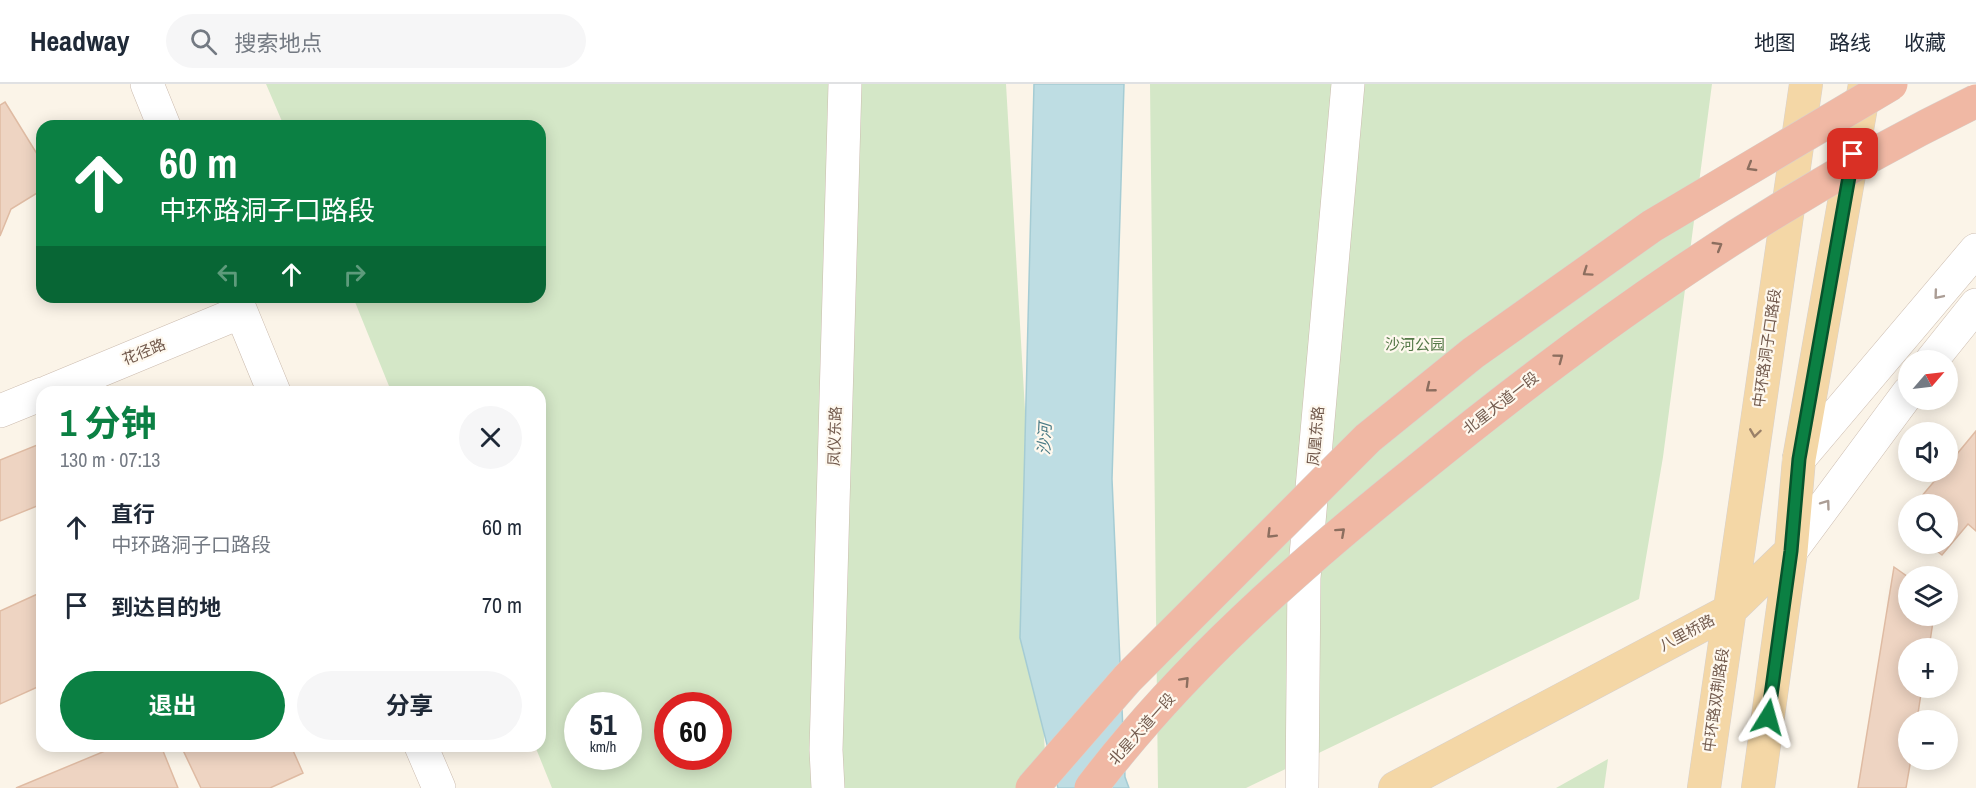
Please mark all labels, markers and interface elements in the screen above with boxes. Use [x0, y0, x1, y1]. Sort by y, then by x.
search box [166, 14, 586, 68]
text: Headway [30, 22, 130, 60]
icon: search [187, 25, 220, 58]
text: 搜索地点 [235, 28, 323, 58]
text: 地图 [1754, 28, 1796, 57]
text: 路线 [1829, 28, 1871, 57]
text: 收藏 [1904, 28, 1946, 57]
pin [1827, 128, 1878, 179]
text: 60 m [159, 135, 238, 191]
icon: arrive [1836, 137, 1869, 170]
icon: ahead [60, 144, 138, 222]
one-way arrow [1747, 160, 1757, 172]
text: 中环路洞子口路段 [159, 192, 375, 228]
one-way arrow [1712, 241, 1722, 253]
icon: left [212, 258, 245, 291]
icon: ahead [275, 258, 308, 291]
icon: right [338, 258, 371, 291]
one-way arrow [1582, 265, 1593, 276]
street label: 中环路洞子口路段 [1748, 287, 1785, 409]
one-way arrow [1934, 288, 1945, 299]
street label: 花径路 [119, 333, 169, 370]
park label: 沙河公园 [1385, 334, 1445, 355]
north arrow [1898, 350, 1958, 410]
map controls [1898, 350, 1958, 770]
one-way arrow [1552, 354, 1563, 365]
street label: 北星大道一段 [1459, 367, 1543, 439]
one-way arrow [1425, 380, 1436, 391]
text: 1 分钟 [60, 399, 157, 447]
street label: 凤凰东路 [1302, 405, 1329, 467]
button: close [459, 406, 522, 469]
street label: 凤仪东路 [823, 406, 846, 466]
water label: 沙河 [1032, 419, 1056, 456]
button: sound [1898, 422, 1958, 482]
one-way arrow [1749, 428, 1761, 437]
text: 130 m · 07:13 [60, 446, 160, 473]
button: search [1898, 494, 1958, 554]
text: 直行 [111, 499, 155, 529]
one-way arrow [1819, 500, 1830, 511]
icon: ahead [60, 511, 93, 544]
text: 60 m [482, 512, 522, 542]
one-way arrow [1268, 527, 1279, 538]
one-way arrow [1334, 528, 1345, 539]
text: 中环路洞子口路段 [111, 531, 271, 558]
button: layers [1898, 566, 1958, 626]
icon: arrive [60, 589, 93, 622]
text: 70 m [482, 590, 522, 620]
text: 到达目的地 [111, 592, 221, 622]
street label: 八里桥路 [1655, 609, 1718, 656]
button: + [1898, 638, 1958, 698]
street label: 中环路双荆路段 [1698, 646, 1733, 753]
button: 退出 [60, 671, 285, 740]
button: 分享 [297, 671, 522, 740]
one-way arrow [1178, 678, 1189, 688]
position arrow [1736, 685, 1800, 749]
street label: 北星大道一段 [1104, 688, 1180, 769]
speed limit sign: 60 [654, 692, 732, 770]
text: 51 [589, 704, 617, 744]
button: − [1898, 710, 1958, 770]
text: km/h [590, 736, 616, 757]

